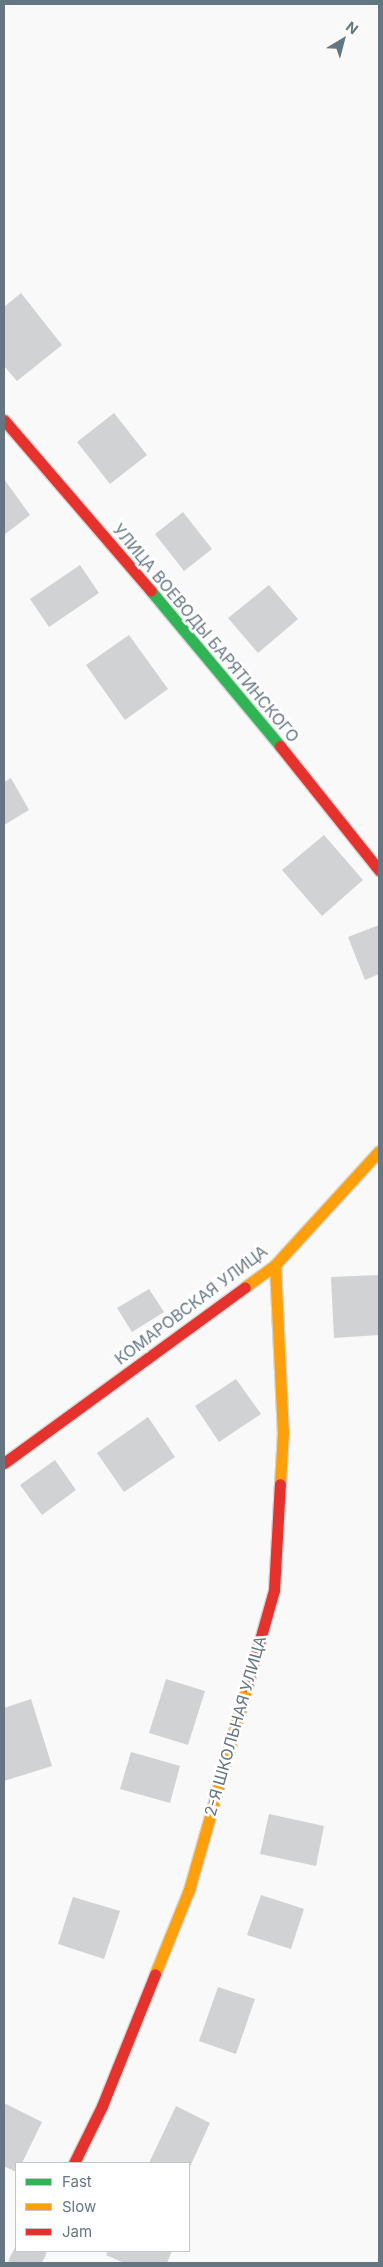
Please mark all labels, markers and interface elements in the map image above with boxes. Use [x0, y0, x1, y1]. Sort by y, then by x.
north arrow [318, 15, 368, 65]
text: N [343, 18, 362, 38]
street label: УЛИЦА ВОЕВОДЫ БАРЯТИНСКОГО [109, 520, 303, 746]
street label: КОМАРОВСКАЯ УЛИЦА [111, 1241, 271, 1369]
street label: 2-Я ШКОЛЬНАЯ УЛИЦА [200, 1634, 270, 1818]
legend [15, 2162, 190, 2252]
text: Fast [62, 2172, 92, 2191]
text: Slow [62, 2197, 96, 2216]
text: Jam [62, 2222, 92, 2241]

